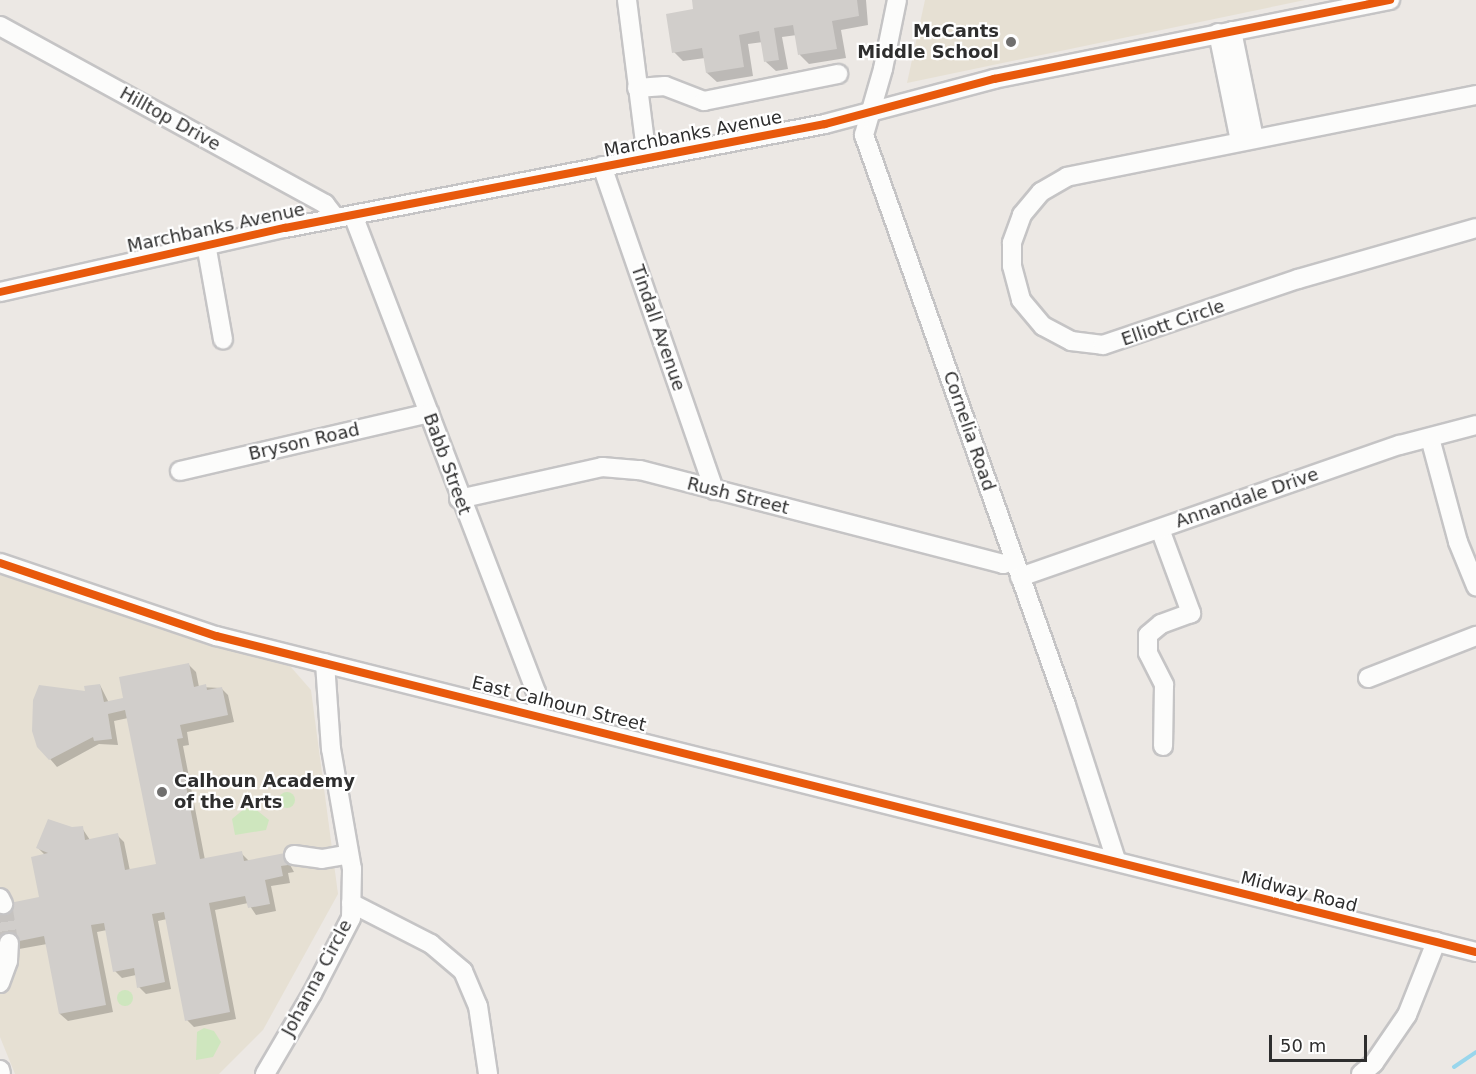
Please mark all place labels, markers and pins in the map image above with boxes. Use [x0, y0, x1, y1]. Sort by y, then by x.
place label: McCants Middle School [857, 21, 999, 63]
marker: McCants Middle School [1004, 35, 1018, 49]
place label: Calhoun Academy of the Arts [174, 771, 355, 814]
marker: Calhoun Academy of the Arts [155, 785, 169, 799]

